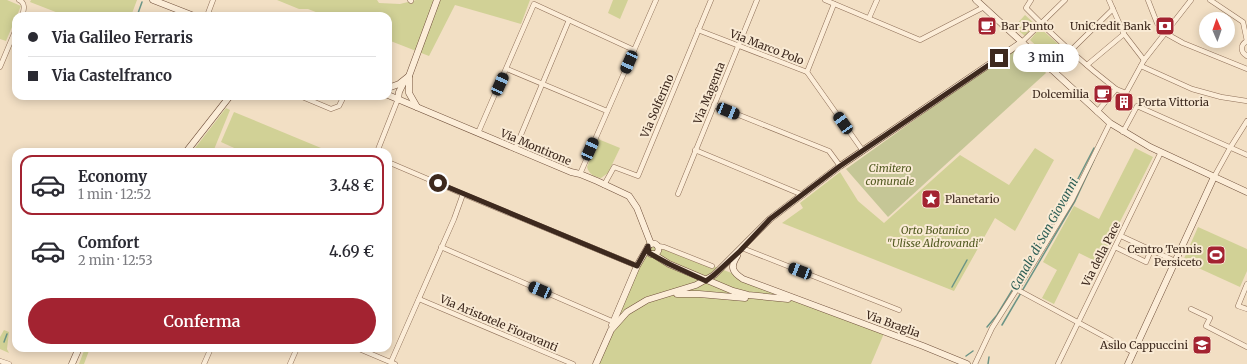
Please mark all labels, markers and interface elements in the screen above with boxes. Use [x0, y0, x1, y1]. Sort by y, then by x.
north arrow [1199, 12, 1235, 48]
map controls [1199, 12, 1235, 48]
cafe icon: Bar Punto [976, 15, 998, 37]
bank icon: UniCredit Bank [1154, 15, 1176, 37]
place label: Bar Punto [1001, 19, 1054, 33]
place label: UniCredit Bank [1070, 19, 1151, 33]
street label: Via Marco Polo [727, 26, 807, 68]
text: Via Galileo Ferraris [52, 28, 193, 47]
callout: 3 min [1013, 44, 1079, 72]
car [619, 49, 639, 75]
route end [990, 49, 1008, 67]
text: 3 min [1028, 49, 1064, 66]
street label: Via Magenta [690, 60, 728, 127]
text: Via Castelfranco [52, 66, 172, 85]
car [490, 71, 510, 97]
street label: Via Solferino [637, 72, 677, 141]
cafe icon: Dolcemilia [1092, 83, 1114, 105]
place label: Dolcemilia [1032, 87, 1089, 101]
building icon: Porta Vittoria [1113, 91, 1135, 113]
place label: Porta Vittoria [1138, 95, 1209, 109]
car [715, 101, 741, 121]
car [831, 110, 855, 136]
street label: Via Montirone [498, 125, 574, 168]
car [580, 136, 600, 162]
park label: Cimitero comunale [866, 161, 915, 188]
icon: car [30, 167, 66, 203]
text: Economy [78, 167, 147, 186]
route start [429, 174, 447, 192]
water label: Canale di San Giovanni [1007, 175, 1081, 293]
text: 3.48 € [329, 176, 374, 195]
text: 1 min · 12:52 [78, 186, 151, 203]
place icon: Planetario [920, 188, 942, 210]
place label: Planetario [945, 192, 1000, 206]
street label: Via della Pace [1078, 219, 1123, 290]
park label: Orto Botanico "Ulisse Aldrovandi" [887, 223, 984, 250]
icon: car [30, 233, 66, 269]
text: Comfort [78, 233, 139, 252]
text: 4.69 € [329, 242, 374, 261]
place label: Centro Tennis Persiceto [1128, 242, 1203, 269]
sports icon: Centro Tennis Persiceto [1205, 244, 1227, 266]
text: 2 min · 12:53 [78, 252, 153, 269]
car [787, 261, 813, 281]
car [527, 280, 553, 300]
street label: Via Aristotele Fioravanti [437, 291, 561, 354]
button: Conferma [28, 298, 376, 344]
street label: Via Braglia [863, 307, 922, 340]
school or university icon: Asilo Cappuccini [1191, 334, 1213, 356]
place label: Asilo Cappuccini [1099, 338, 1188, 352]

